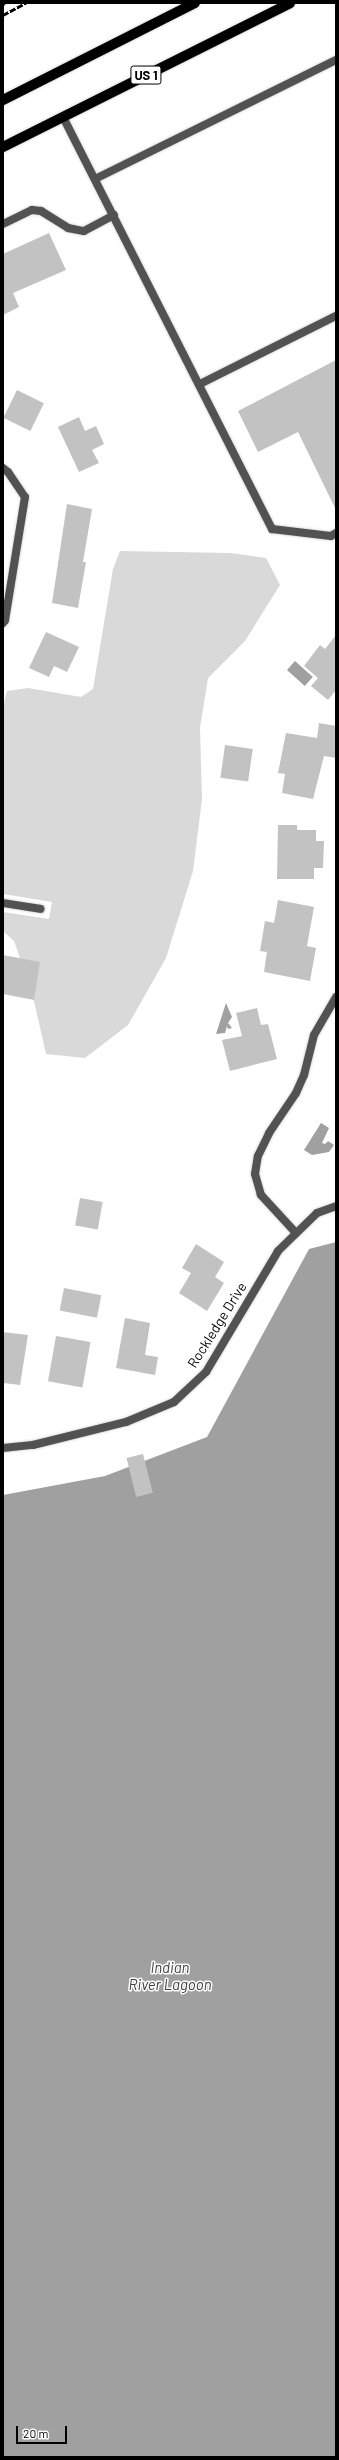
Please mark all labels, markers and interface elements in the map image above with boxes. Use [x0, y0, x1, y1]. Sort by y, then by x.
road number: US 1 [130, 64, 162, 86]
street label: Rockledge Drive [184, 1279, 250, 1371]
water label: Indian River Lagoon [129, 1958, 211, 1993]
scale bar [18, 2418, 69, 2444]
text: 20 m [23, 2426, 49, 2440]

